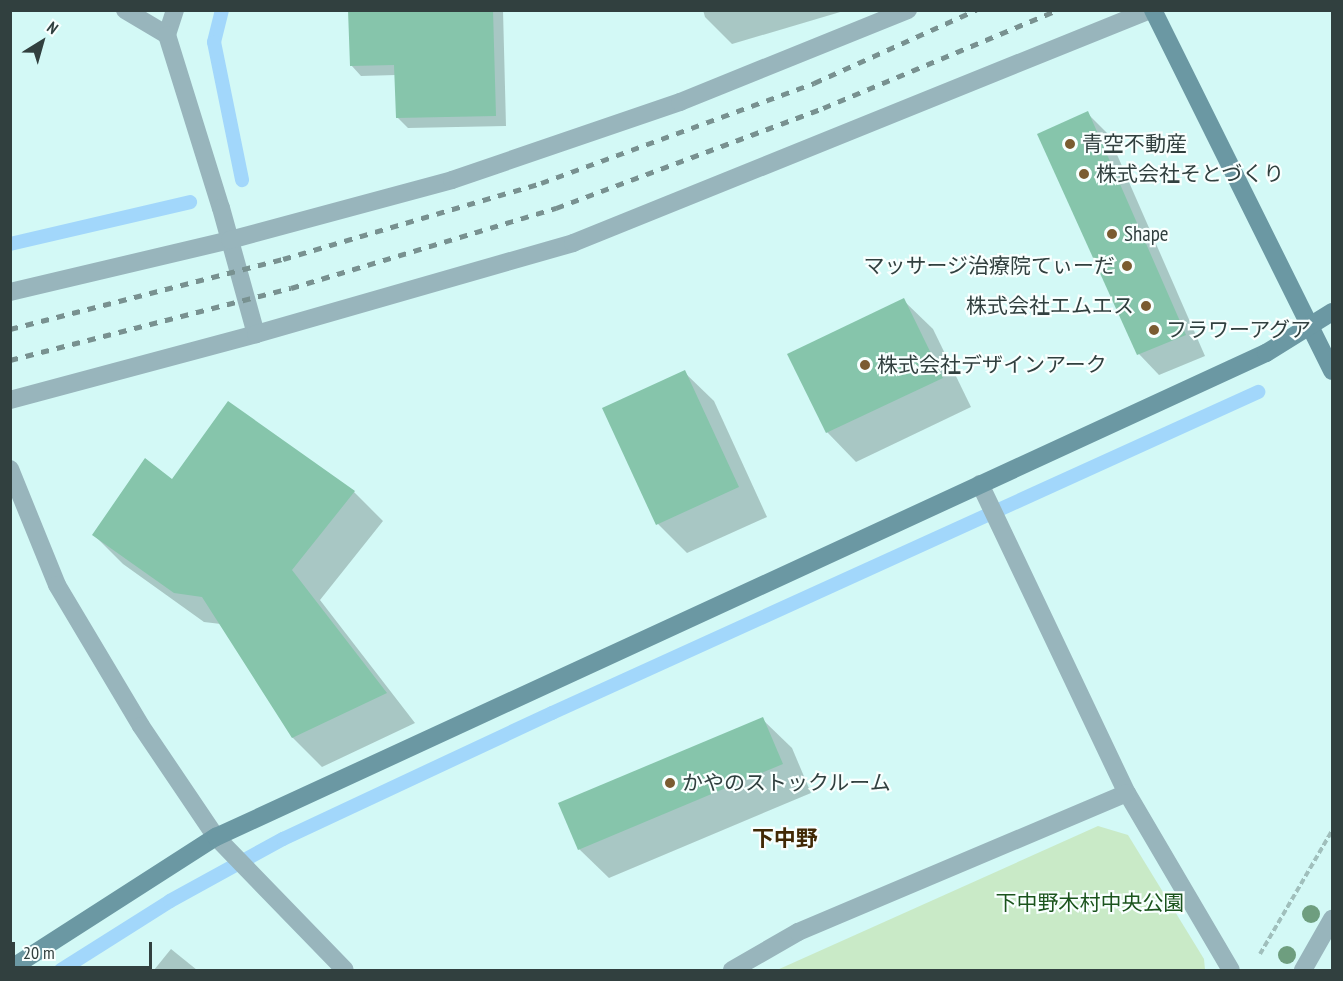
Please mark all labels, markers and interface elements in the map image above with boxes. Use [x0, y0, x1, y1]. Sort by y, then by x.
north arrow [12, 12, 72, 72]
text: N [43, 17, 62, 38]
place label: 青空不動産 [1082, 131, 1187, 157]
marker: 青空不動産 [1063, 137, 1077, 151]
place label: 株式会社そとづくり [1096, 161, 1285, 187]
marker: 株式会社そとづくり [1077, 167, 1091, 181]
place label: Shape [1124, 221, 1168, 247]
marker: Shape [1105, 227, 1119, 241]
place label: マッサージ治療院てぃーだ [863, 253, 1115, 279]
marker: マッサージ治療院てぃーだ [1120, 259, 1134, 273]
place label: 株式会社エムエス [966, 293, 1134, 319]
marker: 株式会社エムエス [1139, 299, 1153, 313]
place label: フラワーアグア [1166, 317, 1313, 343]
marker: フラワーアグア [1147, 323, 1161, 337]
place label: 株式会社デザインアーク [877, 352, 1107, 378]
marker: 株式会社デザインアーク [858, 358, 872, 372]
place label: かやのストックルーム [682, 770, 892, 796]
marker: かやのストックルーム [663, 776, 677, 790]
district label: 下中野 [752, 826, 818, 852]
park label: 下中野木村中央公園 [996, 890, 1184, 916]
scale bar [15, 930, 154, 968]
text: 20 m [23, 941, 55, 964]

